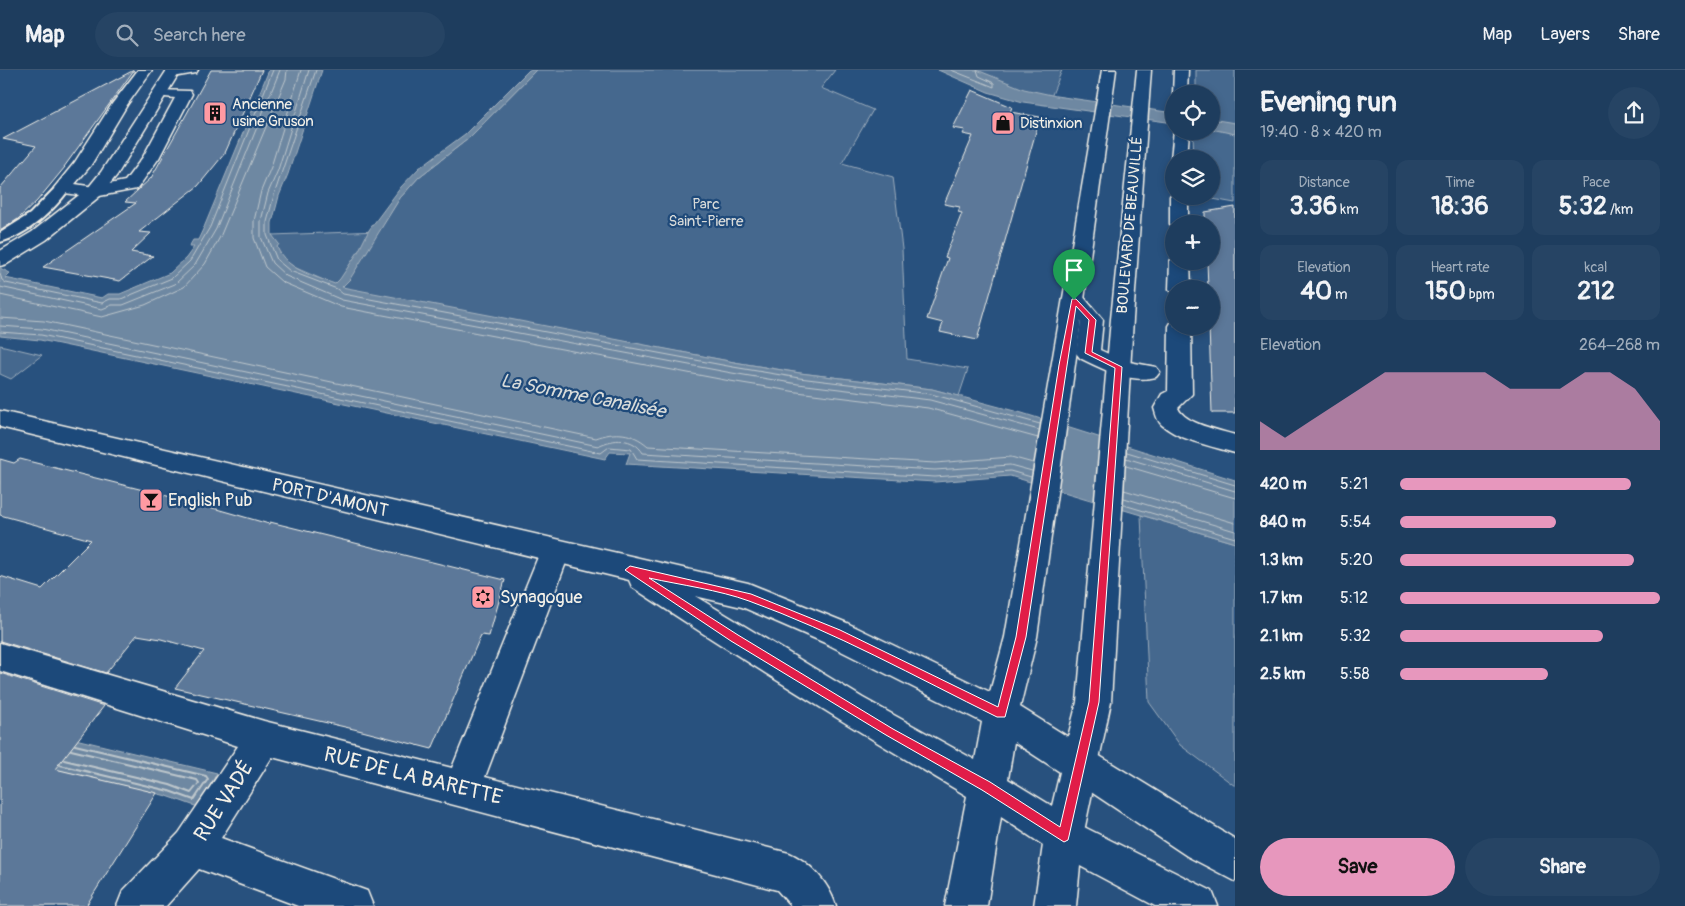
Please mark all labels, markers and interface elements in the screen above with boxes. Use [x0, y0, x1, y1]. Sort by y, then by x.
search box [95, 12, 445, 57]
text: Map [25, 20, 65, 49]
icon: search [113, 21, 141, 49]
text: Search here [153, 23, 246, 47]
text: Map [1483, 23, 1512, 46]
text: Layers [1540, 23, 1590, 46]
text: Share [1618, 23, 1660, 46]
map controls [1165, 85, 1220, 335]
button: locate [1165, 85, 1220, 140]
text: Evening run [1260, 85, 1397, 120]
button: share [1608, 87, 1660, 139]
place label: Ancienne usine Gruson [232, 95, 314, 131]
building icon: Ancienne usine Gruson [202, 100, 228, 126]
shop icon: Distinxion [990, 110, 1016, 136]
place label: Distinxion [1020, 114, 1082, 133]
text: 19:40 · 8 × 420 m [1260, 122, 1382, 142]
street label: BOULEVARD DE BEAUVILLÉ [1113, 136, 1147, 314]
button: layers [1165, 150, 1220, 205]
text: Distance [1298, 174, 1350, 191]
text: Time [1445, 174, 1475, 191]
text: Pace [1582, 174, 1610, 191]
text: 3.36 [1289, 191, 1337, 222]
text: 18:36 [1431, 191, 1489, 222]
text: 5:32 [1559, 191, 1607, 222]
park label: Parc Saint-Pierre [669, 195, 744, 231]
text: km [1337, 201, 1359, 218]
text: /km [1607, 201, 1633, 218]
button: + [1165, 215, 1220, 270]
pin [1053, 249, 1095, 300]
icon: arrive [1060, 256, 1088, 284]
text: Elevation [1297, 259, 1351, 276]
text: Heart rate [1430, 259, 1490, 276]
text: kcal [1585, 259, 1607, 276]
text: 40 [1300, 276, 1332, 307]
text: 150 [1425, 276, 1466, 307]
text: 212 [1577, 276, 1615, 307]
button: − [1165, 280, 1220, 335]
text: m [1332, 286, 1348, 303]
text: bpm [1466, 286, 1495, 303]
text: Elevation [1260, 335, 1321, 355]
text: 264–268 m [1579, 335, 1660, 355]
water label: La Somme Canalisée [499, 368, 669, 424]
street label: PORT D'AMONT [270, 473, 390, 523]
text: 420 m [1260, 474, 1307, 494]
text: 5:21 [1340, 474, 1368, 494]
bar icon: English Pub [138, 487, 164, 513]
place label: English Pub [168, 489, 252, 512]
text: 840 m [1260, 512, 1306, 532]
text: 5:54 [1340, 512, 1371, 532]
text: 1.3 km [1260, 550, 1303, 570]
text: 5:20 [1340, 550, 1373, 570]
synagogue icon: Synagogue [470, 584, 496, 610]
place label: Synagogue [500, 586, 583, 609]
text: 1.7 km [1260, 588, 1303, 608]
text: 5:12 [1340, 588, 1368, 608]
text: 2.1 km [1260, 626, 1303, 646]
text: 5:32 [1340, 626, 1371, 646]
text: 2.5 km [1260, 664, 1305, 684]
text: 5:58 [1340, 664, 1370, 684]
street label: RUE DE LA BARETTE [321, 741, 505, 811]
street label: RUE VADÉ [188, 755, 260, 847]
button: Save [1260, 838, 1455, 896]
button: Share [1465, 838, 1660, 896]

